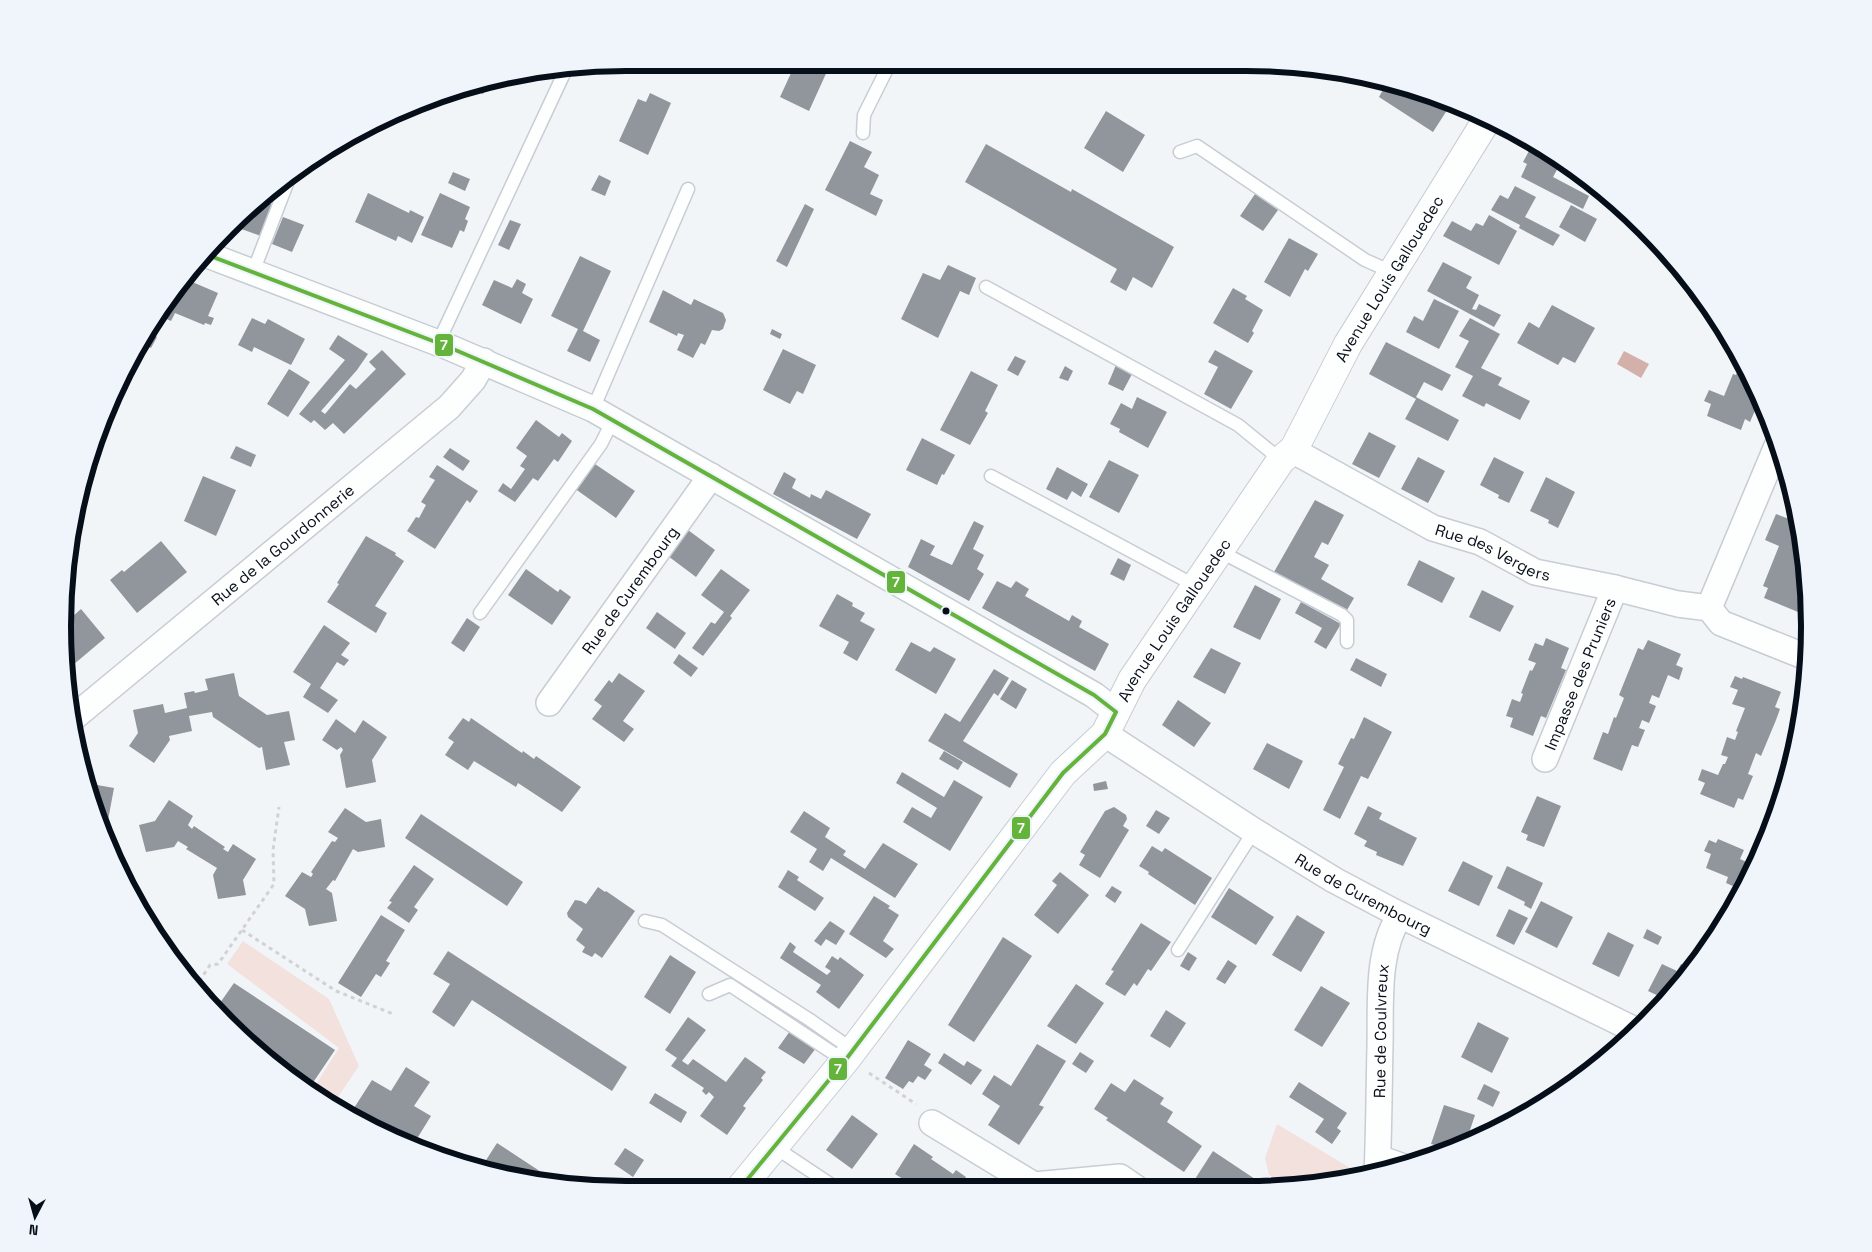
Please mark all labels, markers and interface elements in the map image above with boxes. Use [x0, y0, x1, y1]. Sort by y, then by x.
street label: Avenue Louis Gallouedec [1330, 191, 1448, 365]
line badge: 7 [434, 333, 454, 357]
text: 7 [440, 336, 448, 354]
street label: Rue de la Gourdonnerie [207, 479, 358, 610]
street label: Rue des Vergers [1433, 519, 1552, 585]
street label: Rue de Curembourg [577, 522, 683, 658]
street label: Avenue Louis Gallouedec [1112, 534, 1235, 705]
line badge: 7 [886, 570, 906, 594]
text: 7 [892, 573, 900, 591]
street label: Impasse des Pruniers [1539, 594, 1620, 753]
unlabelled marker [941, 606, 951, 616]
line badge: 7 [1011, 816, 1031, 840]
text: 7 [1017, 819, 1025, 837]
street label: Rue de Curembourg [1291, 848, 1435, 939]
street label: Rue de Coulvreux [1369, 963, 1393, 1098]
line badge: 7 [828, 1057, 848, 1081]
text: 7 [834, 1060, 842, 1078]
north arrow [10, 1192, 60, 1242]
text: N [28, 1220, 39, 1239]

